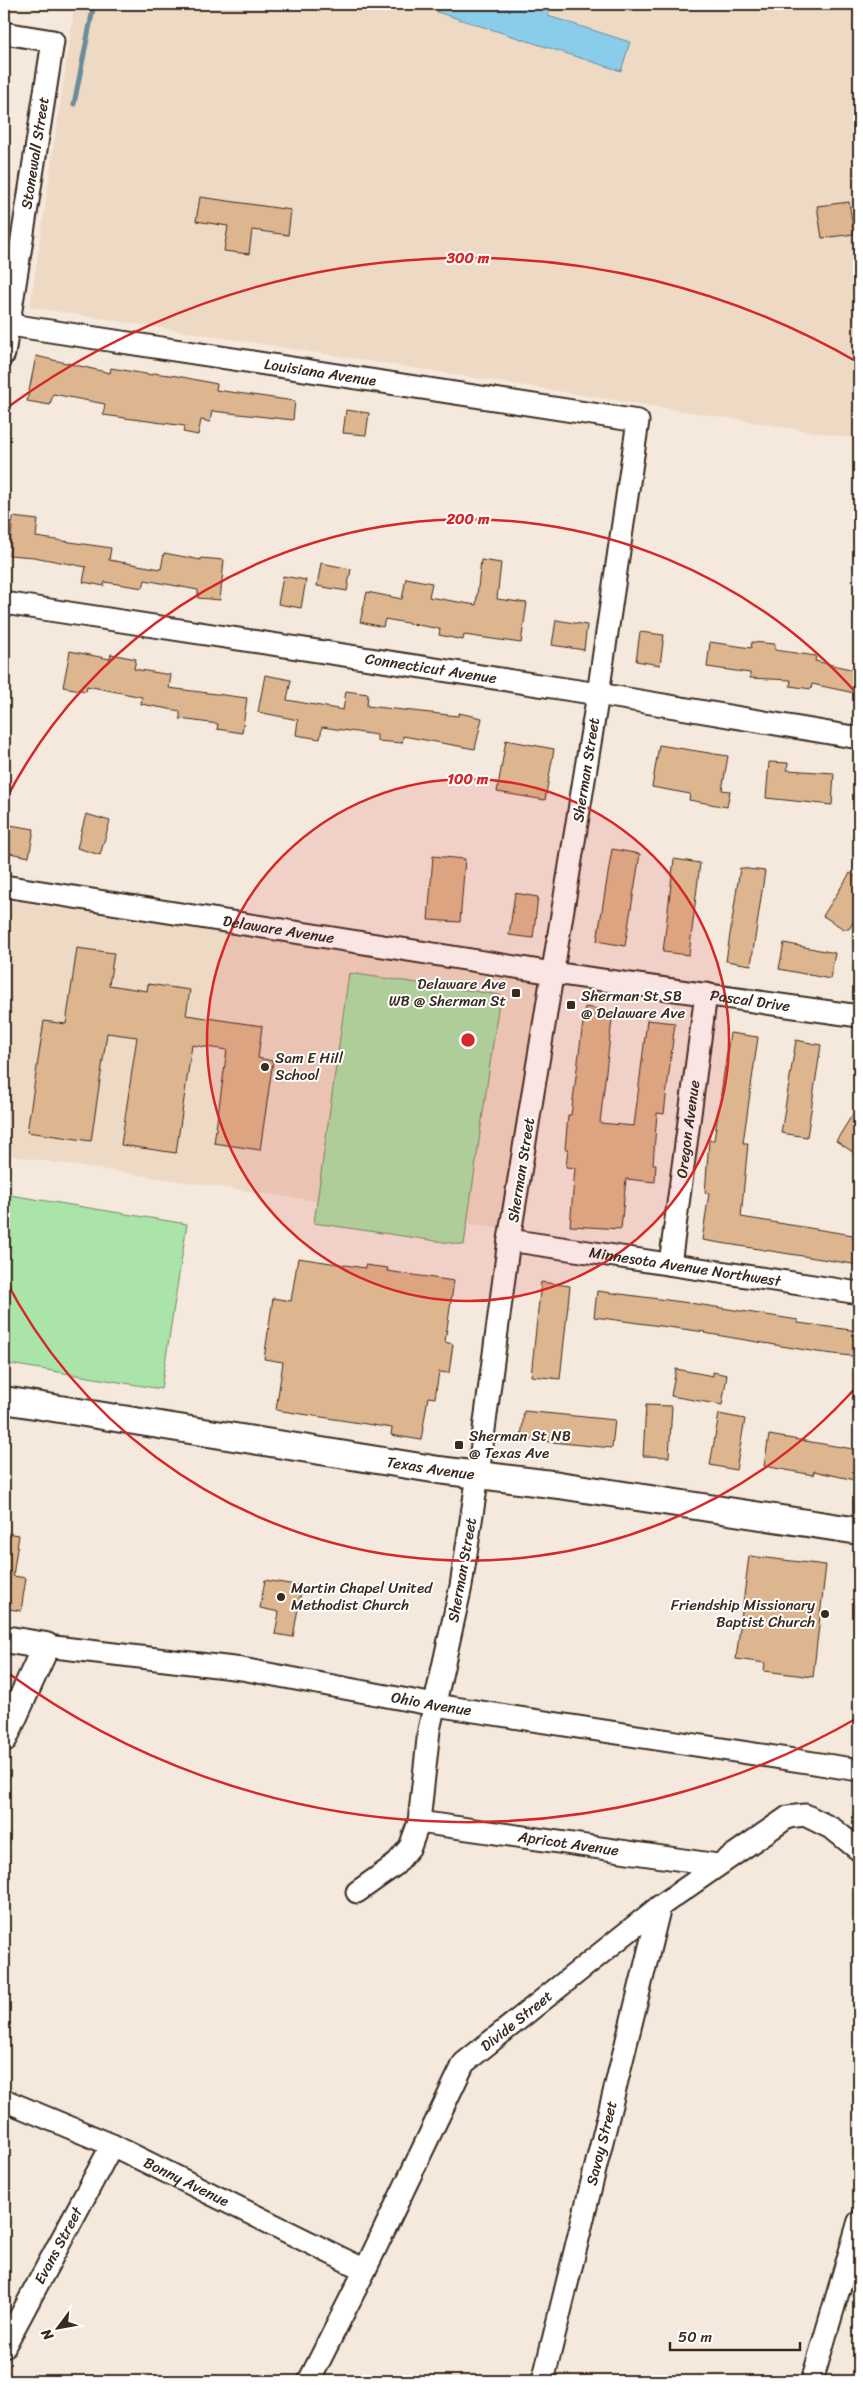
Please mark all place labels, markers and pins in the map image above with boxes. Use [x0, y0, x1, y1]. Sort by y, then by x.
place label: Delaware Ave WB @ Sherman St [389, 971, 506, 1014]
place label: Sherman St SB @ Delaware Ave [581, 983, 685, 1026]
marker: Delaware Ave WB @ Sherman St [510, 987, 522, 999]
marker: Sherman St SB @ Delaware Ave [565, 999, 577, 1011]
centre of rings [459, 1031, 477, 1049]
place label: Sam E Hill School [275, 1045, 344, 1088]
marker: Sam E Hill School [259, 1061, 271, 1073]
place label: Sherman St NB @ Texas Ave [469, 1423, 571, 1466]
marker: Sherman St NB @ Texas Ave [453, 1439, 465, 1451]
place label: Martin Chapel United Methodist Church [291, 1575, 433, 1618]
marker: Martin Chapel United Methodist Church [275, 1591, 287, 1603]
place label: Friendship Missionary Baptist Church [671, 1592, 815, 1635]
marker: Friendship Missionary Baptist Church [819, 1608, 831, 1620]

